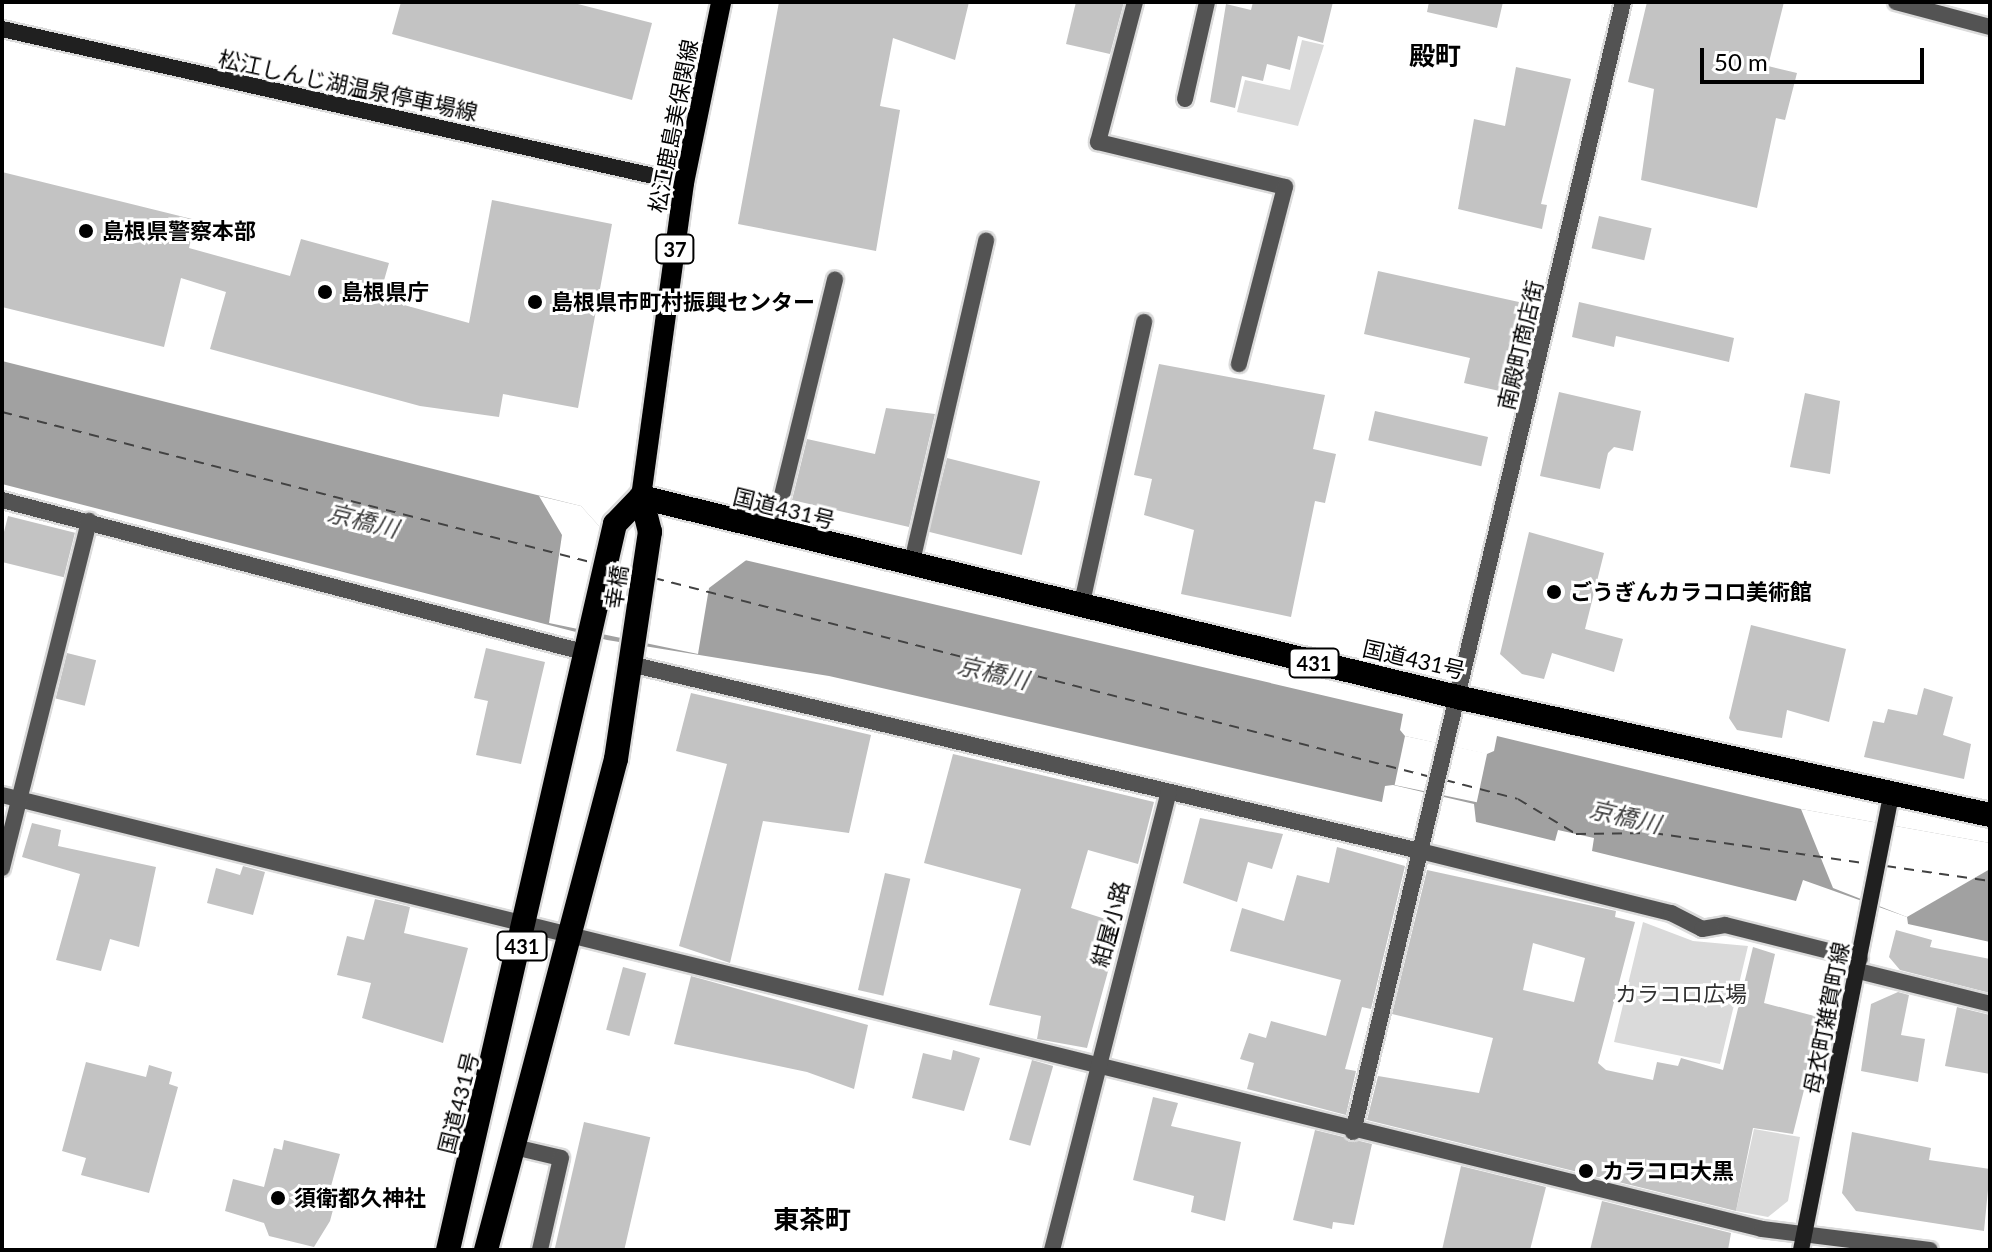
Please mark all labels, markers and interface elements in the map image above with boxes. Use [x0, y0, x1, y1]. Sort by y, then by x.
scale bar [1704, 32, 1928, 82]
street label: 松江鹿島美保関線 [643, 37, 703, 215]
district label: 殿町 [1409, 40, 1461, 72]
street label: 松江しんじ湖温泉停車場線 [216, 45, 480, 125]
text: 50 m [1714, 47, 1768, 76]
place label: 島根県警察本部 [102, 218, 256, 244]
marker: 島根県警察本部 [77, 222, 95, 240]
road number: 37 [655, 233, 695, 265]
street label: 南殿町商店街 [1492, 278, 1548, 412]
place label: 島根県庁 [341, 279, 429, 305]
marker: 島根県庁 [316, 283, 334, 301]
place label: 島根県市町村振興センター [551, 289, 815, 315]
marker: 島根県市町村振興センター [526, 293, 544, 311]
street label: 国道431号 [730, 483, 838, 533]
water label: 京橋川 [325, 497, 401, 543]
street label: 幸橋 [600, 563, 632, 611]
place label: ごうぎんカラコロ美術館 [1570, 579, 1812, 605]
marker: ごうぎんカラコロ美術館 [1545, 583, 1563, 601]
street label: 国道431号 [1360, 634, 1468, 684]
road number: 431 [1288, 647, 1340, 679]
water label: 京橋川 [955, 650, 1031, 694]
water label: 京橋川 [1587, 794, 1663, 838]
street label: 紺屋小路 [1086, 878, 1134, 970]
road number: 431 [496, 930, 548, 962]
street label: 母衣町雑賀町線 [1798, 940, 1854, 1096]
park label: カラコロ広場 [1615, 981, 1747, 1007]
street label: 国道431号 [433, 1049, 483, 1157]
place label: カラコロ大黒 [1602, 1158, 1734, 1184]
marker: カラコロ大黒 [1577, 1162, 1595, 1180]
place label: 須衛都久神社 [294, 1185, 426, 1211]
marker: 須衛都久神社 [269, 1189, 287, 1207]
district label: 東茶町 [773, 1204, 851, 1236]

